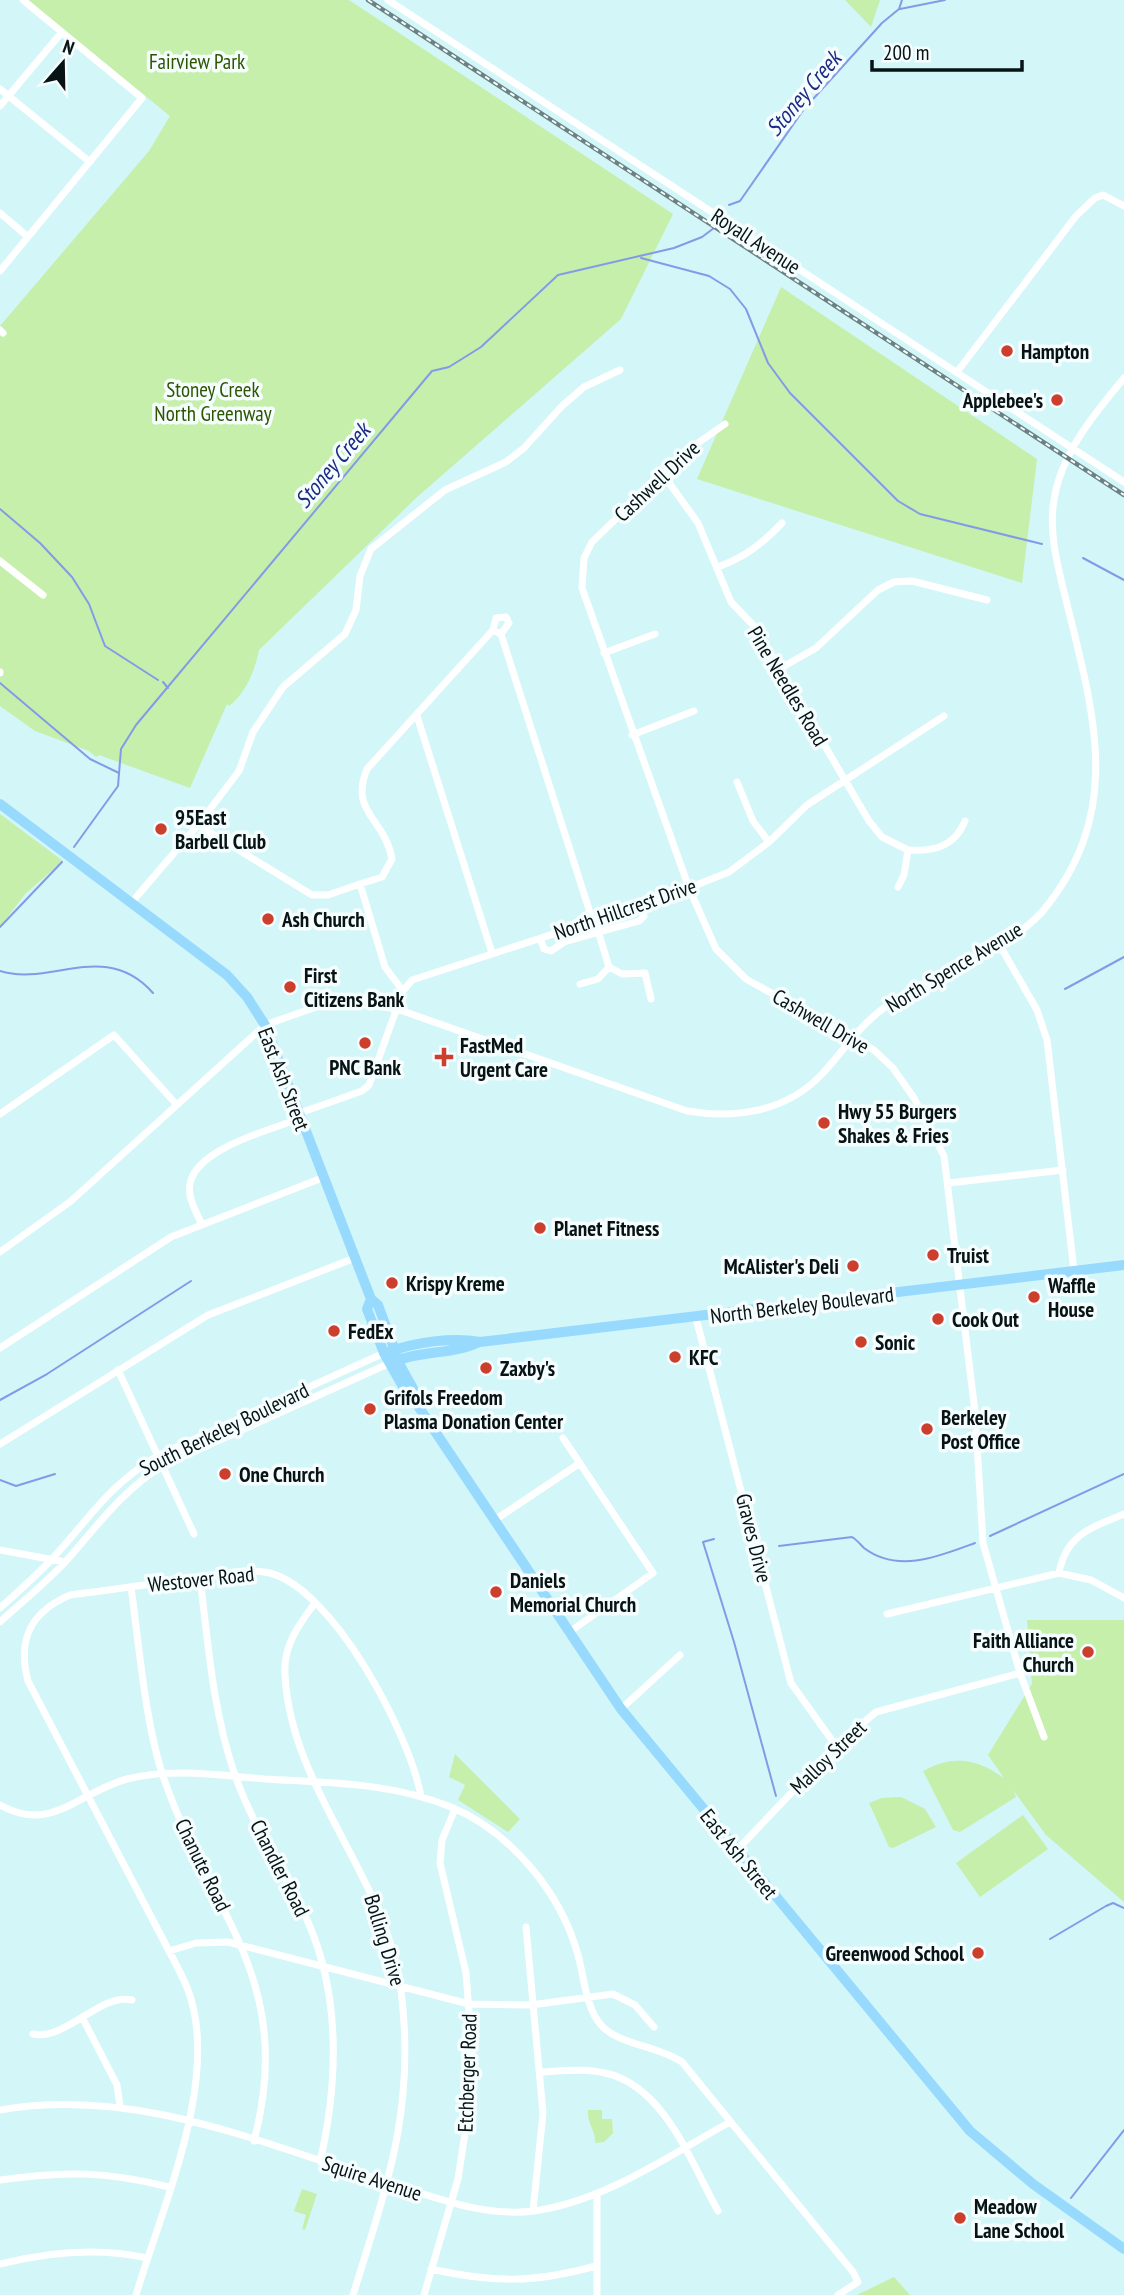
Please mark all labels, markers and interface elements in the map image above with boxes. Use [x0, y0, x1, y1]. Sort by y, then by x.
north arrow [28, 28, 98, 98]
scale bar [872, 28, 1023, 72]
text: N [60, 34, 78, 60]
text: 200 m [883, 39, 929, 66]
water label: Stoney Creek [759, 42, 849, 141]
park label: Fairview Park [149, 48, 245, 75]
street label: Royall Avenue [706, 202, 806, 280]
place label: Hampton [1021, 338, 1089, 365]
marker: Hampton [999, 343, 1015, 359]
park label: Stoney Creek North Greenway [154, 376, 272, 427]
place label: Applebee's [962, 387, 1043, 414]
marker: Applebee's [1049, 392, 1065, 408]
water label: Stoney Creek [288, 414, 378, 513]
street label: Cashwell Drive [609, 435, 705, 527]
street label: Pine Needles Road [742, 621, 834, 751]
place label: 95East Barbell Club [175, 804, 266, 855]
marker: 95East Barbell Club [153, 821, 169, 837]
street label: North Hillcrest Drive [550, 872, 700, 946]
place label: Ash Church [281, 906, 365, 933]
marker: Ash Church [260, 911, 276, 927]
street label: North Spence Avenue [881, 916, 1027, 1018]
place label: First Citizens Bank [304, 962, 405, 1013]
marker: First Citizens Bank [282, 979, 298, 995]
street label: Cashwell Drive [768, 982, 874, 1060]
street label: East Ash Street [252, 1024, 316, 1135]
place label: FastMed Urgent Care [460, 1032, 548, 1083]
marker: PNC Bank [357, 1035, 373, 1051]
marker: FastMed Urgent Care [434, 1047, 454, 1067]
place label: PNC Bank [329, 1054, 401, 1081]
place label: Hwy 55 Burgers Shakes & Fries [838, 1098, 956, 1149]
marker: Hwy 55 Burgers Shakes & Fries [816, 1115, 832, 1131]
place label: Planet Fitness [554, 1215, 659, 1242]
marker: Planet Fitness [532, 1220, 548, 1236]
place label: Truist [947, 1242, 989, 1269]
marker: Truist [925, 1247, 941, 1263]
place label: McAlister's Deli [724, 1253, 839, 1280]
marker: McAlister's Deli [845, 1258, 861, 1274]
place label: Krispy Kreme [406, 1270, 505, 1297]
place label: Waffle House [1047, 1272, 1096, 1323]
marker: Krispy Kreme [384, 1275, 400, 1291]
street label: North Berkeley Boulevard [709, 1280, 895, 1330]
marker: Waffle House [1026, 1289, 1042, 1305]
place label: Cook Out [952, 1306, 1019, 1333]
marker: Cook Out [930, 1311, 946, 1327]
place label: FedEx [348, 1318, 394, 1345]
marker: FedEx [326, 1323, 342, 1339]
place label: Sonic [875, 1329, 916, 1356]
marker: Sonic [853, 1334, 869, 1350]
place label: KFC [689, 1344, 719, 1371]
marker: KFC [667, 1349, 683, 1365]
place label: Zaxby's [500, 1355, 555, 1382]
marker: Zaxby's [478, 1360, 494, 1376]
street label: South Berkeley Boulevard [135, 1376, 313, 1482]
place label: Grifols Freedom Plasma Donation Center [384, 1384, 564, 1435]
marker: Grifols Freedom Plasma Donation Center [362, 1401, 378, 1417]
place label: Berkeley Post Office [941, 1404, 1020, 1455]
marker: Berkeley Post Office [919, 1421, 935, 1437]
place label: One Church [239, 1461, 324, 1488]
marker: One Church [217, 1466, 233, 1482]
street label: Graves Drive [730, 1491, 778, 1585]
street label: Westover Road [147, 1560, 255, 1598]
place label: Daniels Memorial Church [510, 1567, 636, 1618]
marker: Daniels Memorial Church [488, 1584, 504, 1600]
place label: Faith Alliance Church [973, 1627, 1074, 1678]
marker: Faith Alliance Church [1080, 1644, 1096, 1660]
street label: Malloy Street [784, 1714, 872, 1800]
street label: East Ash Street [694, 1803, 784, 1905]
street label: Chanute Road [169, 1814, 237, 1916]
street label: Chandler Road [244, 1815, 316, 1921]
street label: Bolling Drive [358, 1891, 412, 1989]
place label: Greenwood School [825, 1940, 965, 1967]
marker: Greenwood School [970, 1945, 986, 1961]
street label: Etchberger Road [451, 2013, 483, 2133]
street label: Squire Avenue [319, 2149, 425, 2207]
place label: Meadow Lane School [974, 2193, 1065, 2244]
marker: Meadow Lane School [952, 2210, 968, 2226]

